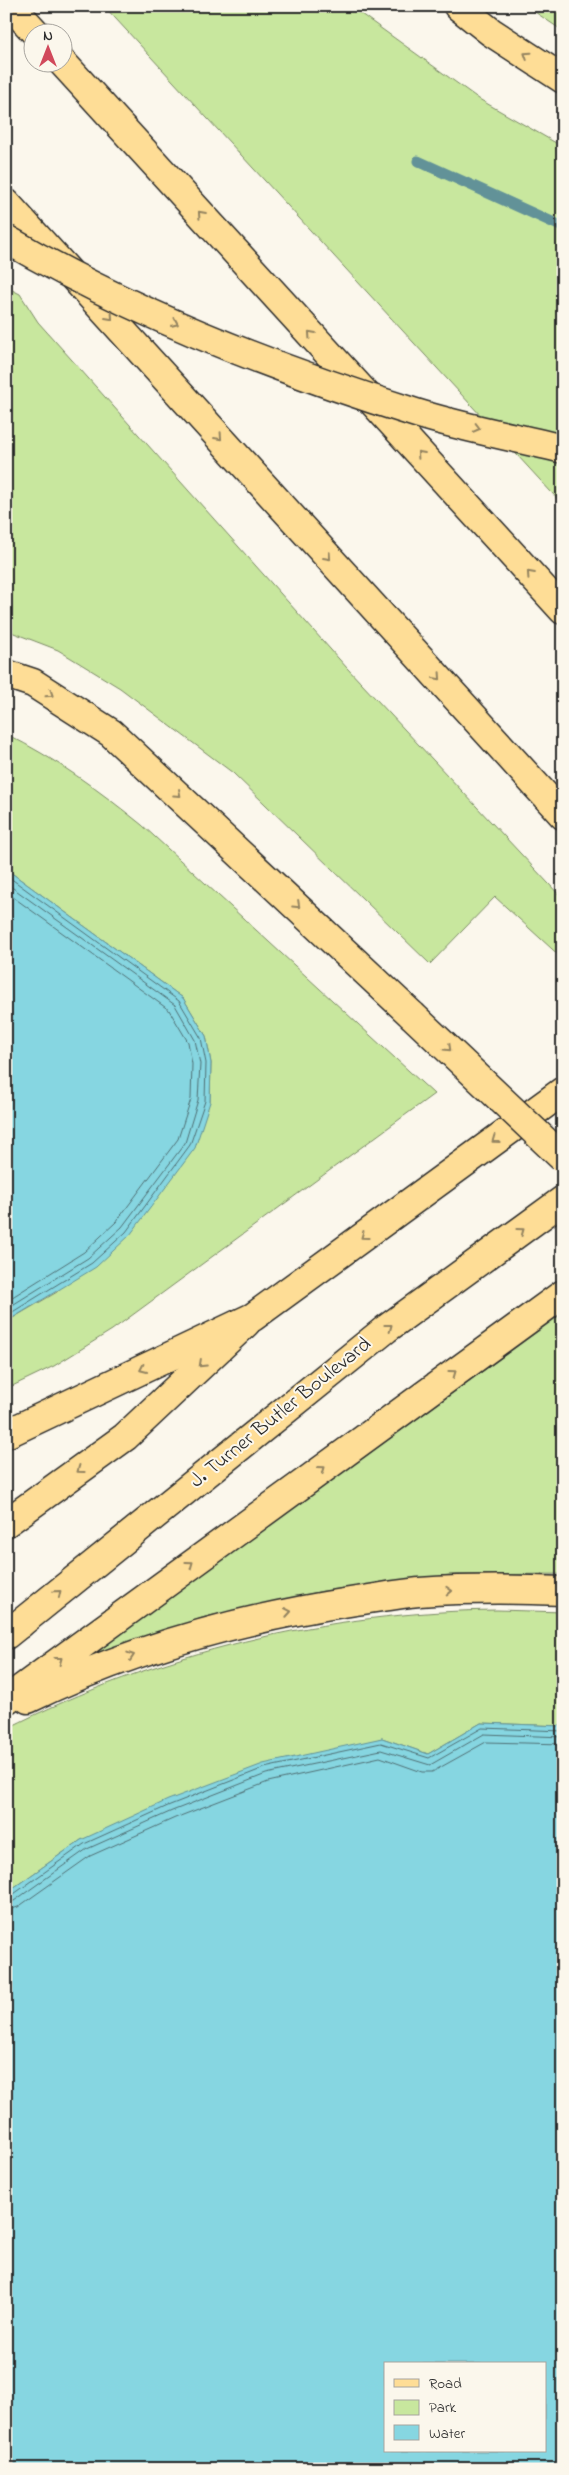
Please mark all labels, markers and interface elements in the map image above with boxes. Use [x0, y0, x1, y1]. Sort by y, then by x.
north arrow [22, 22, 72, 72]
text: N [43, 26, 53, 47]
one-way arrow [523, 52, 532, 61]
one-way arrow [198, 211, 207, 220]
one-way arrow [104, 311, 113, 320]
one-way arrow [170, 317, 179, 328]
one-way arrow [308, 331, 317, 340]
one-way arrow [472, 422, 481, 433]
one-way arrow [213, 431, 222, 440]
one-way arrow [417, 451, 426, 460]
one-way arrow [322, 552, 331, 561]
one-way arrow [527, 571, 536, 580]
one-way arrow [432, 672, 441, 681]
one-way arrow [45, 688, 54, 698]
one-way arrow [172, 788, 181, 797]
one-way arrow [291, 899, 300, 908]
one-way arrow [442, 1042, 451, 1051]
one-way arrow [492, 1135, 501, 1143]
one-way arrow [515, 1228, 525, 1237]
one-way arrow [360, 1230, 370, 1239]
one-way arrow [383, 1324, 392, 1332]
street label: J. Turner Butler Boulevard [184, 1330, 378, 1496]
one-way arrow [199, 1358, 208, 1367]
one-way arrow [139, 1363, 148, 1373]
one-way arrow [448, 1370, 457, 1379]
one-way arrow [76, 1464, 85, 1473]
one-way arrow [316, 1466, 325, 1474]
one-way arrow [184, 1561, 194, 1570]
one-way arrow [445, 1586, 453, 1596]
one-way arrow [53, 1590, 62, 1599]
one-way arrow [283, 1608, 292, 1618]
one-way arrow [126, 1651, 135, 1661]
one-way arrow [53, 1657, 63, 1666]
legend [384, 2362, 546, 2452]
text: Road [429, 2373, 462, 2395]
text: Park [429, 2397, 457, 2419]
text: Water [429, 2423, 465, 2445]

